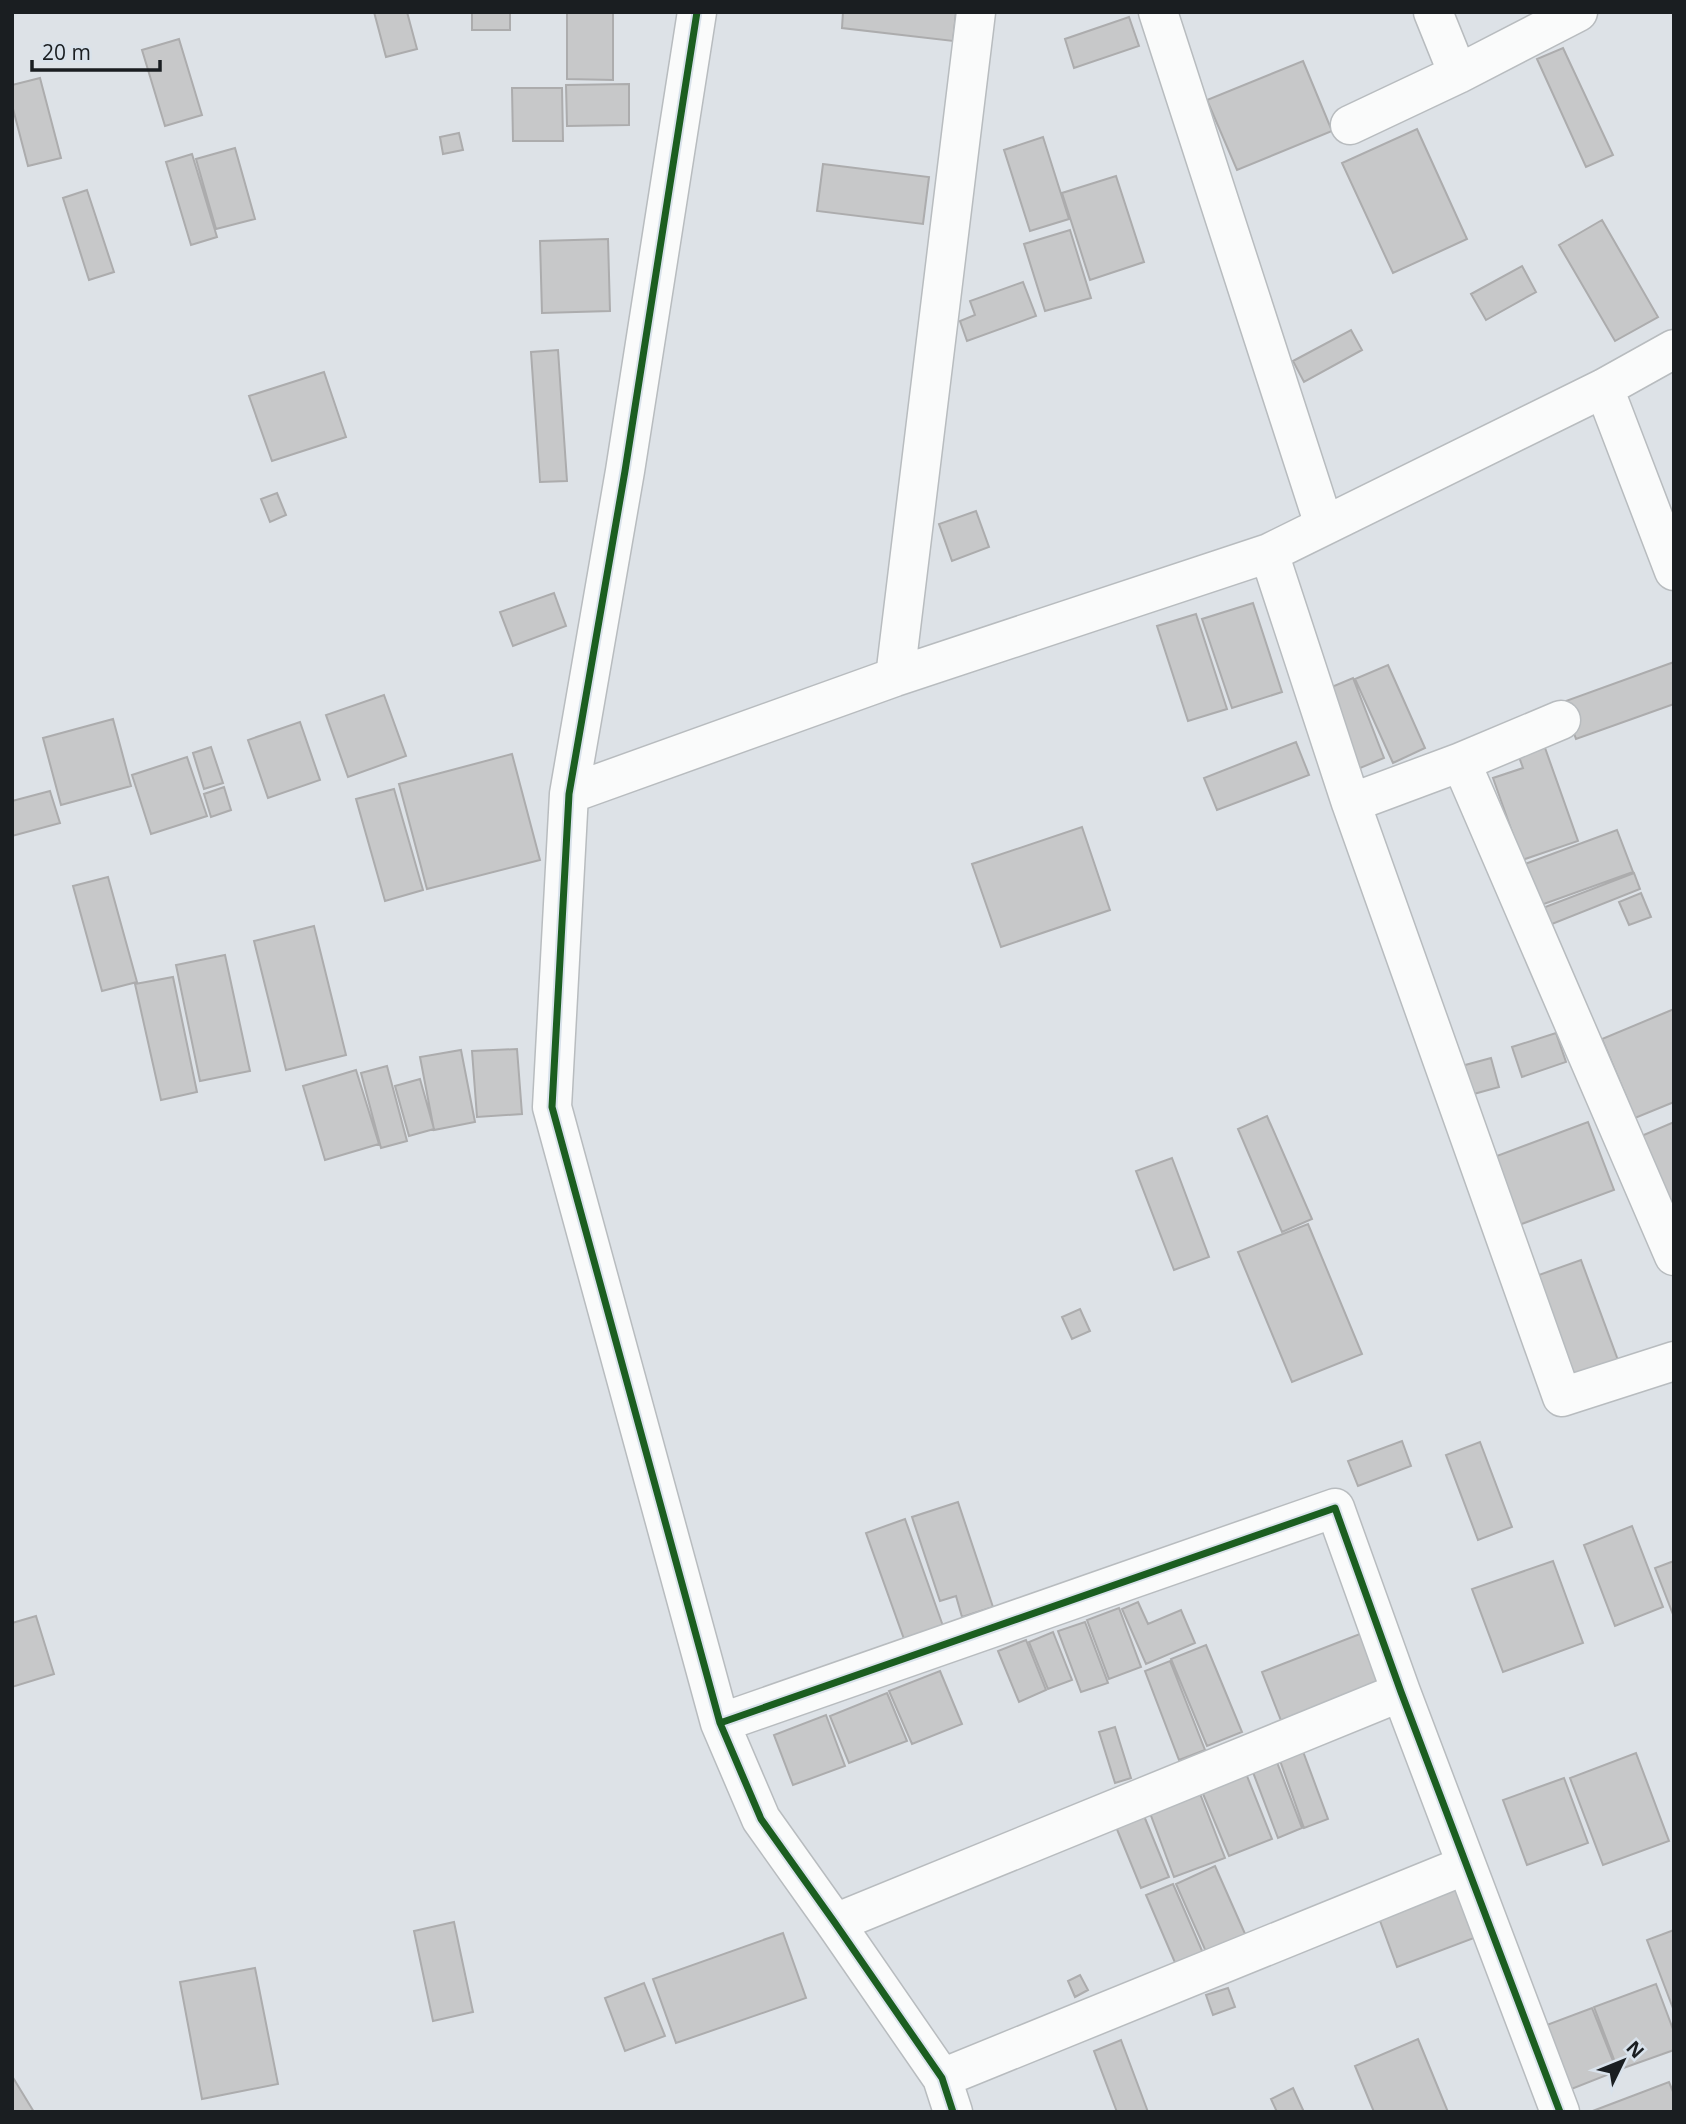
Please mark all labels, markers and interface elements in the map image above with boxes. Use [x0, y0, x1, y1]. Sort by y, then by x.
scale bar [32, 28, 159, 72]
text: 20 m [42, 38, 91, 66]
north arrow [1588, 2026, 1658, 2096]
text: N [1621, 2035, 1650, 2064]

